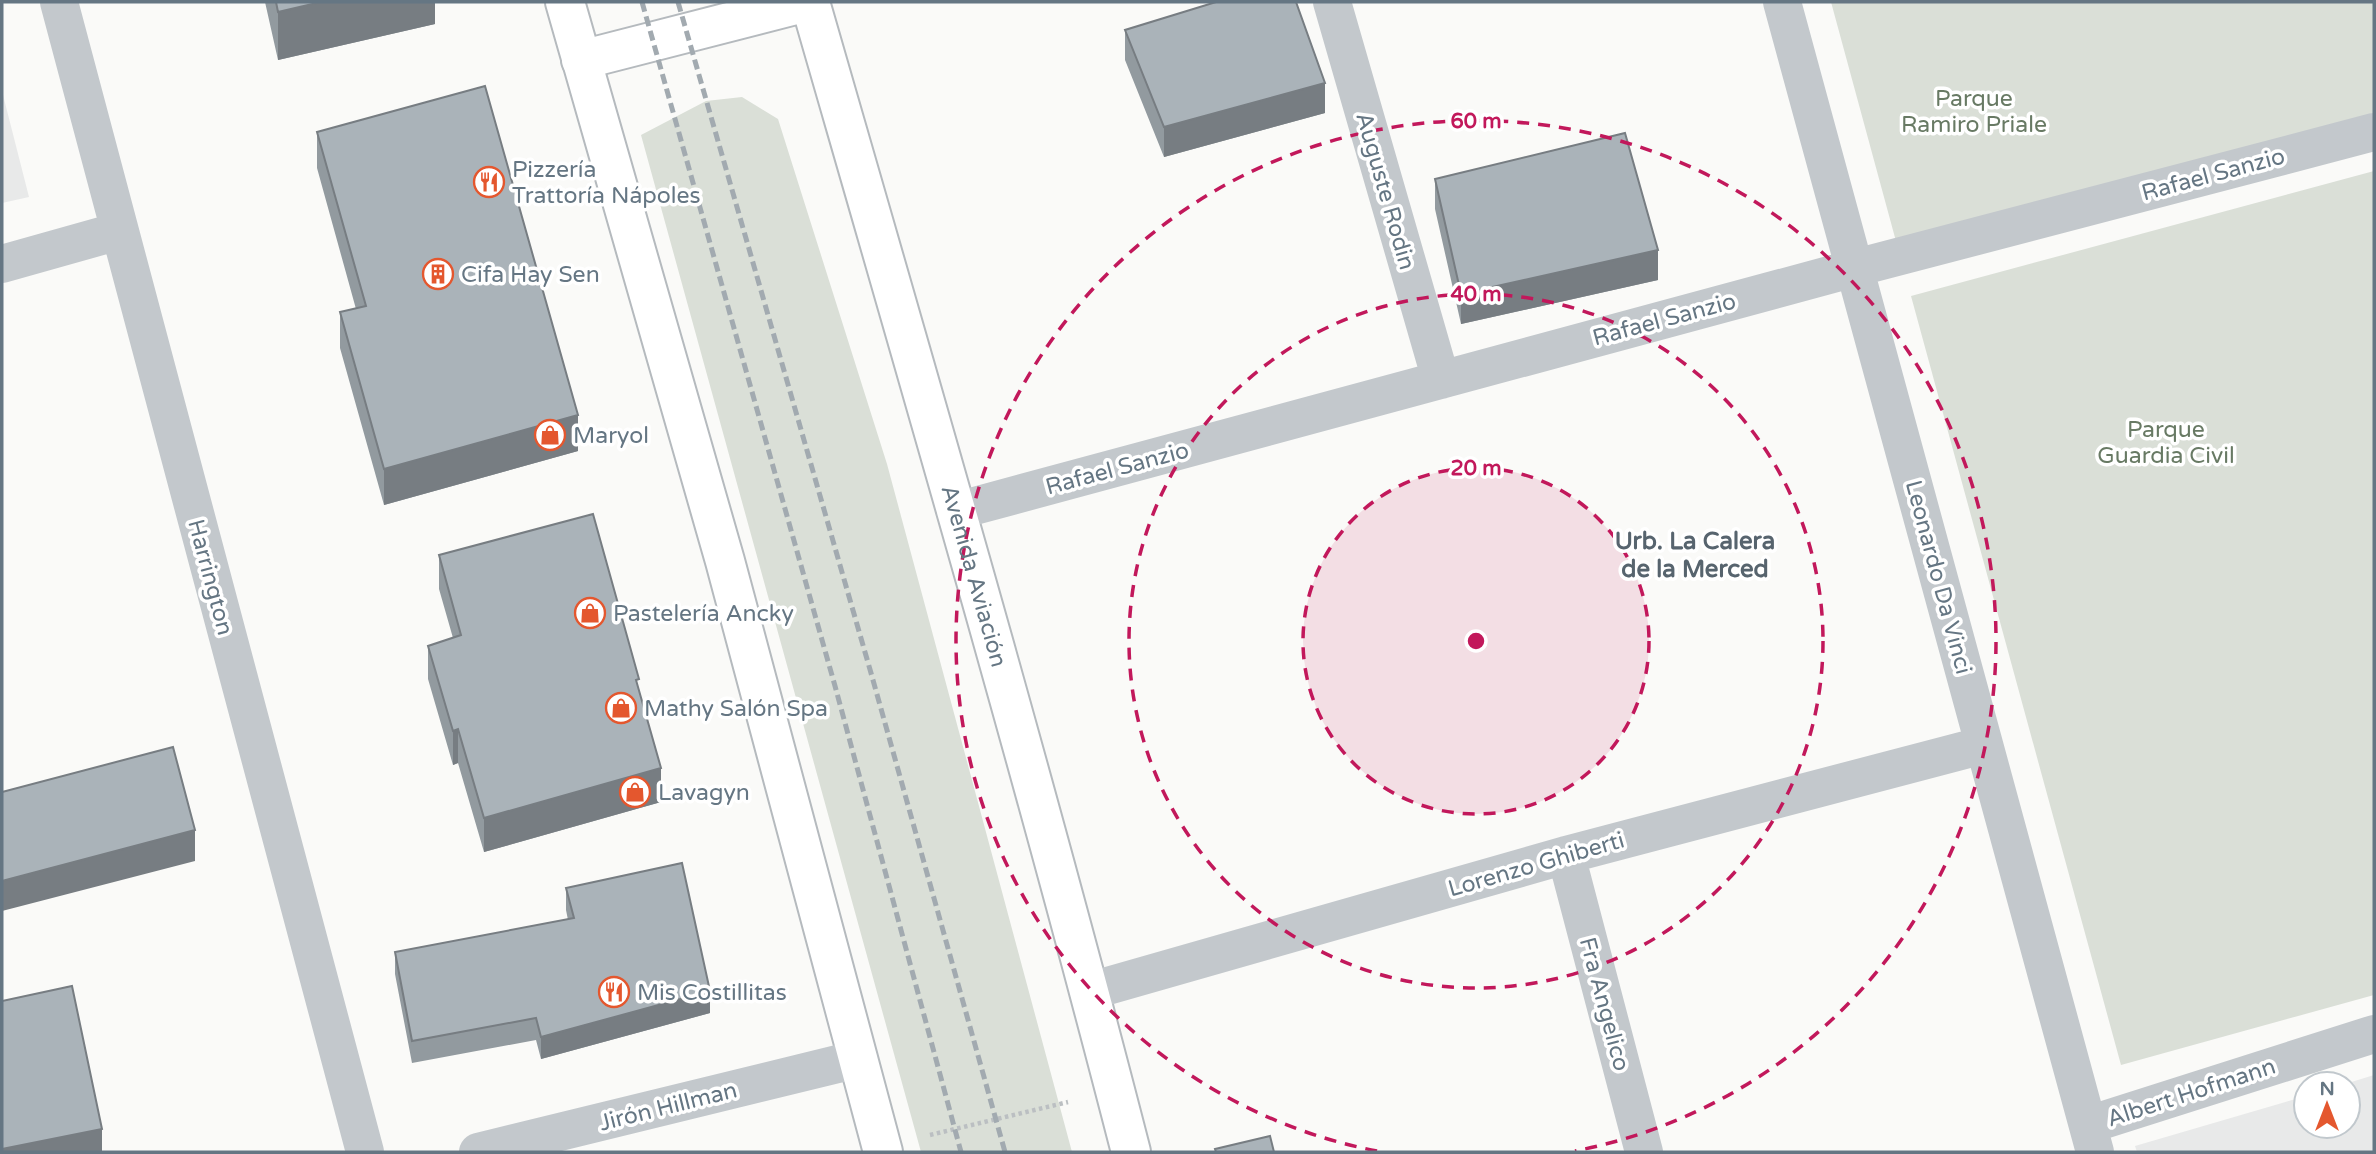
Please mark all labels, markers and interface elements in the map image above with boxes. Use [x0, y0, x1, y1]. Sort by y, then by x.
park label: Parque Ramiro Priale [1901, 85, 2047, 139]
street label: Auguste Rodin [1349, 109, 1421, 273]
text: 60 m [1450, 109, 1502, 134]
street label: Rafael Sanzio [2138, 142, 2288, 208]
place label: Pizzería Trattoría Nápoles [512, 156, 701, 210]
restaurant icon: Pizzería Trattoría Nápoles [472, 165, 506, 199]
building icon: Cifa Hay Sen [421, 257, 455, 291]
place label: Cifa Hay Sen [461, 261, 600, 289]
text: 40 m [1450, 282, 1502, 307]
street label: Rafael Sanzio [1589, 287, 1739, 353]
park label: Parque Guardia Civil [2097, 416, 2235, 470]
shop icon: Maryol [533, 418, 567, 452]
place label: Maryol [573, 422, 649, 450]
street label: Rafael Sanzio [1042, 436, 1192, 502]
text: 20 m [1450, 456, 1502, 481]
street label: Leonardo Da Vinci [1899, 477, 1977, 677]
street label: Avenida Aviación [935, 482, 1013, 670]
street label: Harrington [181, 516, 239, 638]
district label: Urb. La Calera de la Merced [1615, 527, 1775, 584]
shop icon: Pastelería Ancky [573, 596, 607, 630]
place label: Pastelería Ancky [613, 600, 794, 628]
centre of rings [1464, 629, 1488, 653]
shop icon: Mathy Salón Spa [604, 691, 638, 725]
place label: Mathy Salón Spa [644, 695, 828, 723]
shop icon: Lavagyn [618, 775, 652, 809]
place label: Lavagyn [658, 779, 750, 807]
street label: Lorenzo Ghiberti [1445, 826, 1628, 904]
street label: Fra Angelico [1573, 934, 1635, 1074]
restaurant icon: Mis Costillitas [597, 975, 631, 1009]
place label: Mis Costillitas [637, 979, 787, 1007]
street label: Albert Hofmann [2103, 1053, 2279, 1133]
north arrow [2292, 1070, 2362, 1140]
street label: Jirón Hillman [596, 1076, 740, 1138]
text: N [2319, 1078, 2335, 1100]

